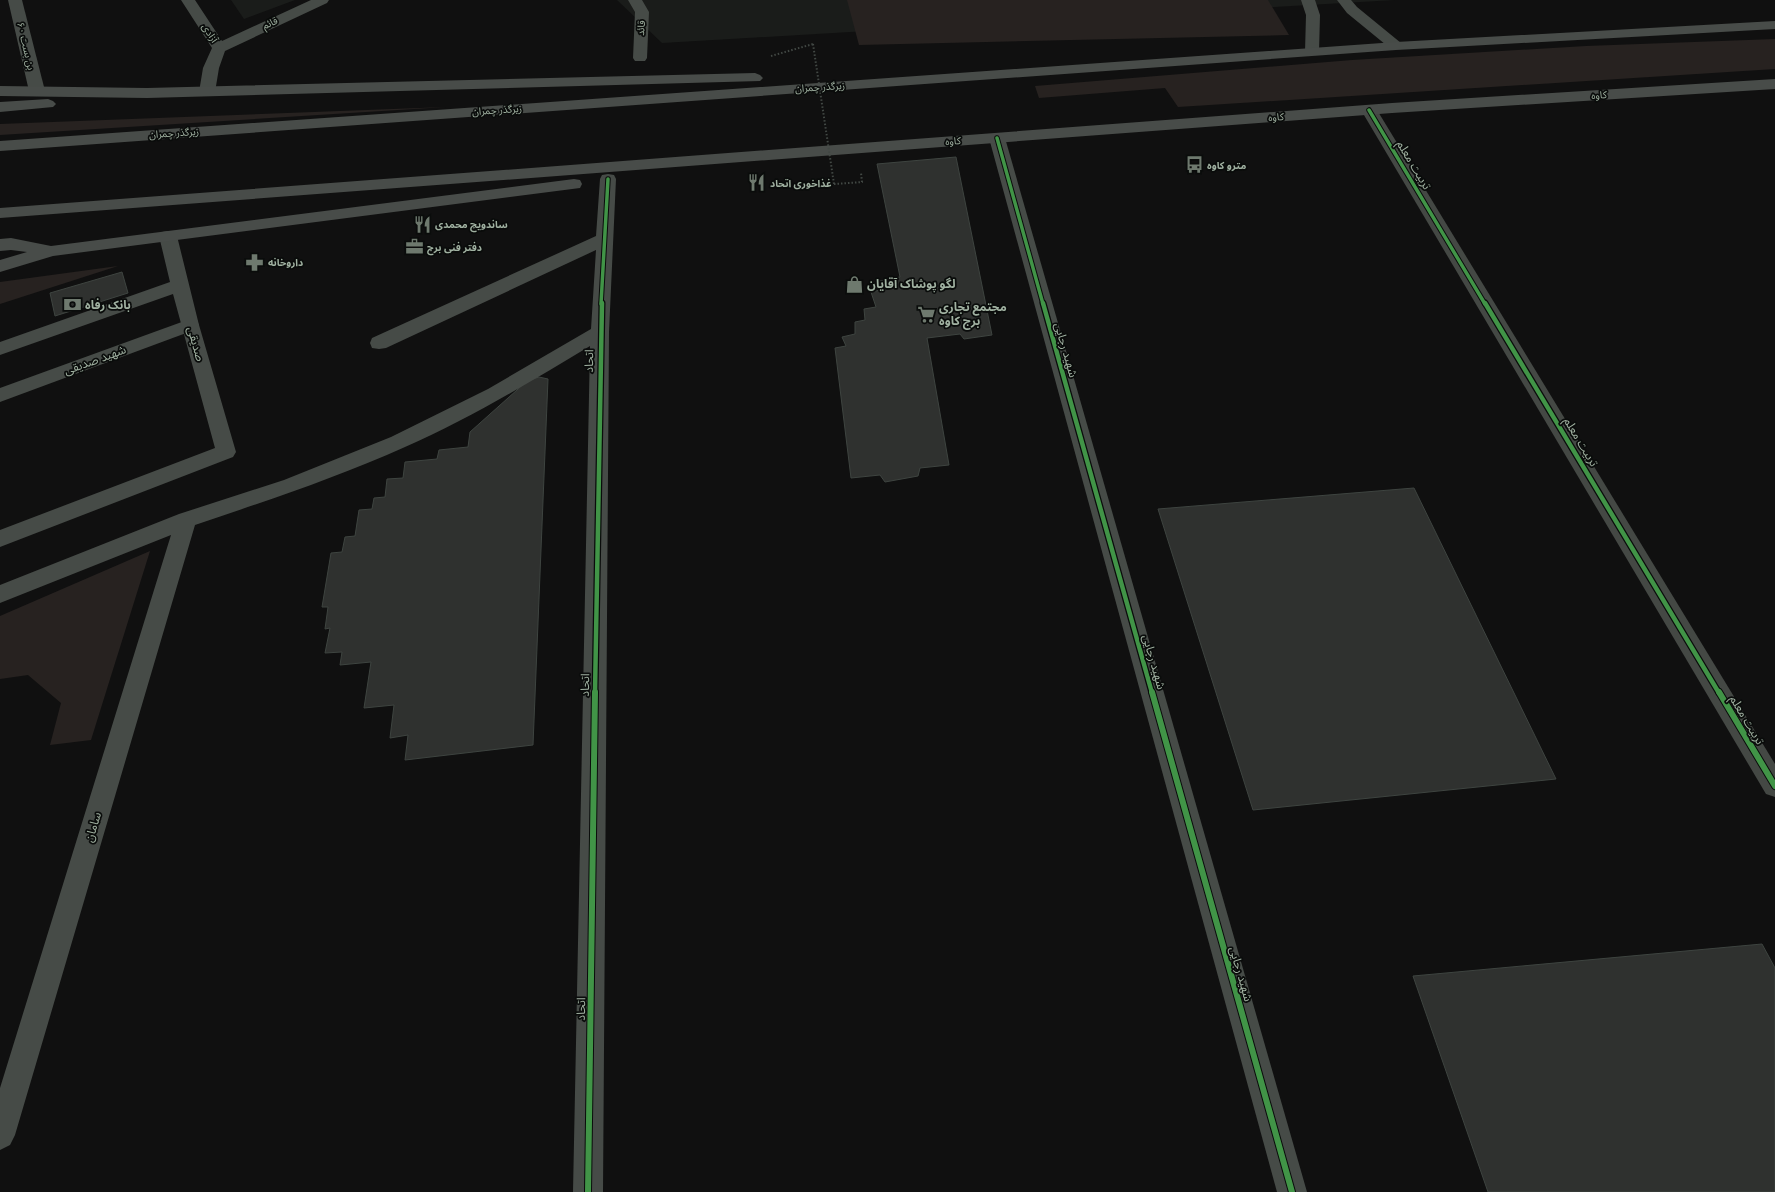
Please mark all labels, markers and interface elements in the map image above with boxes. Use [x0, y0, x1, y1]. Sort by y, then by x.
street label: قائم [261, 14, 281, 33]
street label: قائد [635, 19, 647, 36]
street label: بن بست ۶۰ [15, 21, 37, 71]
street label: آزادی [199, 21, 221, 46]
street label: زیرگذر چمران [795, 80, 846, 95]
street label: کاوه [1591, 89, 1608, 102]
street label: زیرگذر چمران [472, 103, 523, 118]
street label: کاوه [1268, 111, 1285, 124]
street label: زیرگذر چمران [149, 126, 200, 141]
street label: کاوه [945, 135, 962, 148]
street label: تربیت معلم [1392, 138, 1434, 194]
bus stop icon: مترو کاوه [1184, 155, 1204, 175]
place label: مترو کاوه [1207, 160, 1246, 172]
restaurant icon: غذاخوری اتحاد [747, 173, 767, 193]
place label: غذاخوری اتحاد [770, 178, 832, 190]
restaurant icon: ساندویچ محمدی [412, 214, 432, 234]
place label: ساندویچ محمدی [435, 219, 508, 233]
office icon: دفتر فنی برج [404, 237, 424, 257]
place label: دفتر فنی برج [427, 241, 482, 256]
pharmacy icon: داروخانه [245, 252, 265, 272]
place label: داروخانه [268, 257, 303, 269]
shop icon: لگو پوشاک آقایان [844, 274, 864, 294]
place label: لگو پوشاک آقایان [867, 277, 956, 293]
bank icon: بانک رفاه [62, 295, 82, 315]
place label: بانک رفاه [85, 298, 131, 312]
place label: مجتمع تجاری برج کاوه [939, 300, 1007, 330]
supermarket icon: مجتمع تجاری برج کاوه [916, 304, 936, 324]
street label: شهید رجایی [1051, 321, 1080, 379]
street label: صدیقی [184, 325, 208, 363]
street label: شهید صدیقی [62, 342, 128, 378]
street label: اتحاد [582, 349, 596, 373]
street label: تربیت معلم [1559, 415, 1601, 471]
street label: شهید رجایی [1139, 633, 1168, 691]
street label: اتحاد [578, 673, 592, 697]
street label: تربیت معلم [1725, 693, 1767, 749]
street label: سامان [82, 810, 104, 844]
street label: شهید رجایی [1226, 945, 1255, 1003]
street label: اتحاد [574, 997, 588, 1021]

